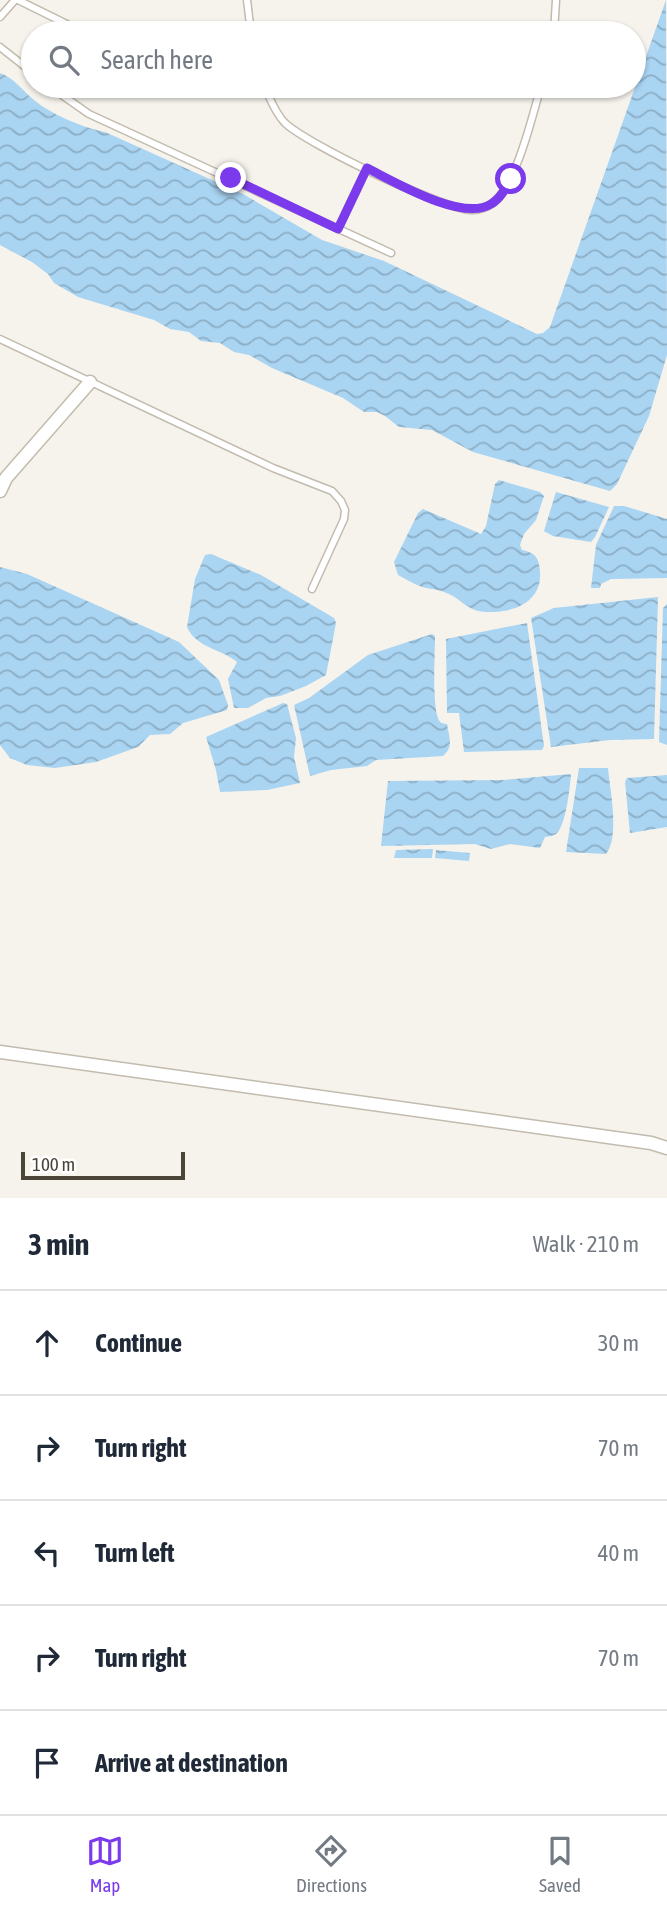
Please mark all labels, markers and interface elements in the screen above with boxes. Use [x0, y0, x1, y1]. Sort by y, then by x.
search box [21, 21, 646, 98]
icon: search [45, 41, 83, 79]
text: Search here [101, 45, 213, 75]
route end [215, 162, 246, 193]
route start [495, 163, 526, 194]
scale bar [21, 1149, 186, 1181]
text: 100 m [32, 1153, 75, 1175]
text: 3 min [28, 1227, 89, 1261]
text: Walk · 210 m [533, 1231, 639, 1257]
icon: ahead [28, 1324, 66, 1362]
text: Continue [95, 1328, 182, 1358]
text: 30 m [598, 1330, 639, 1356]
icon: right [28, 1429, 66, 1467]
text: Turn right [95, 1433, 186, 1463]
text: 70 m [598, 1435, 639, 1461]
icon: left [28, 1534, 66, 1572]
text: Turn left [95, 1538, 175, 1568]
text: 40 m [598, 1540, 639, 1566]
icon: right [28, 1639, 66, 1677]
text: Turn right [95, 1643, 186, 1673]
text: 70 m [598, 1645, 639, 1671]
icon: arrive [28, 1744, 66, 1782]
text: Arrive at destination [95, 1748, 288, 1778]
tab: Map [86, 1832, 124, 1896]
tab: Directions [296, 1832, 367, 1896]
tab: Saved [539, 1832, 581, 1896]

